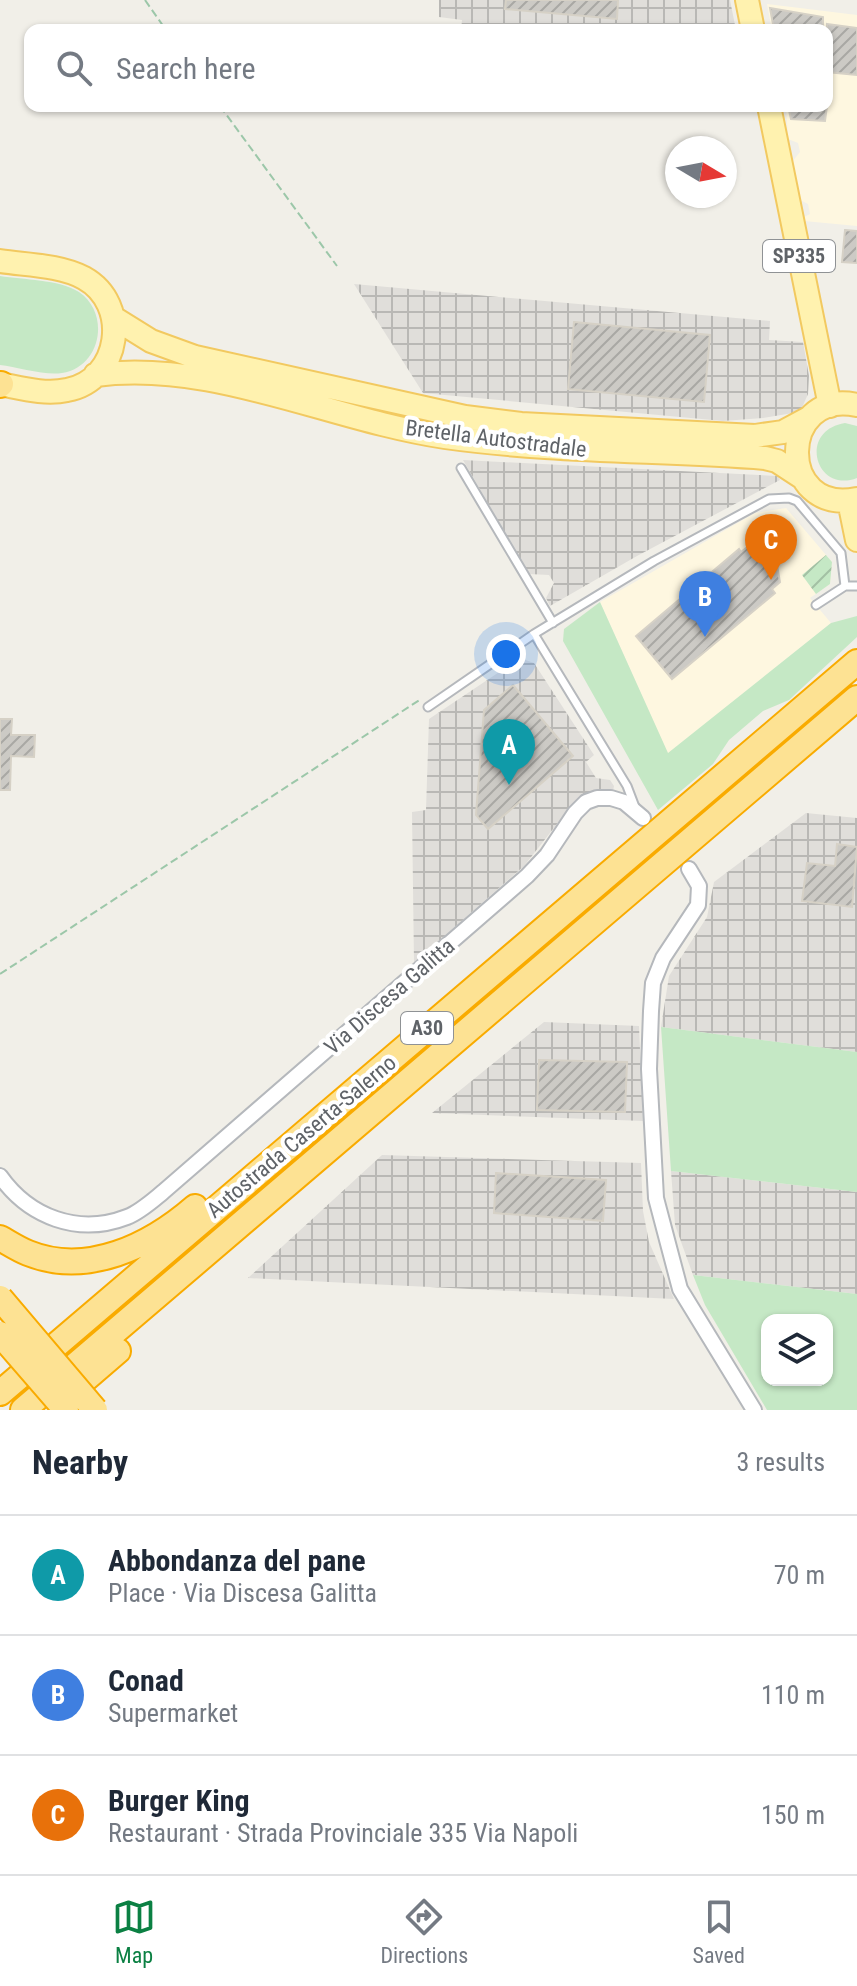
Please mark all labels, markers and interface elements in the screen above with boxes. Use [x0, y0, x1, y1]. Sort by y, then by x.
search box [24, 24, 833, 112]
icon: search [52, 46, 96, 90]
text: Search here [116, 51, 256, 86]
north arrow [665, 136, 737, 208]
road number: SP335 [763, 240, 835, 272]
street label: Bretella Autostradale [404, 415, 588, 462]
pin: C [745, 514, 797, 580]
pin: B [679, 571, 731, 637]
your location [486, 634, 526, 674]
pin: A [483, 719, 535, 785]
street label: Via Discesa Galitta [319, 933, 459, 1060]
road number: A30 [401, 1012, 453, 1044]
street label: Autostrada Caserta-Salerno [202, 1050, 401, 1223]
map controls [761, 1314, 833, 1386]
button: layers [761, 1314, 833, 1386]
text: Nearby [32, 1442, 128, 1482]
text: 3 results [736, 1447, 825, 1477]
text: Abbondanza del pane [108, 1543, 366, 1578]
text: A [50, 1560, 66, 1590]
text: 70 m [774, 1560, 825, 1590]
text: Place · Via Discesa Galitta [108, 1578, 377, 1608]
text: Conad [108, 1663, 184, 1698]
text: B [51, 1680, 65, 1710]
text: 110 m [761, 1680, 825, 1710]
text: Supermarket [108, 1698, 238, 1728]
text: Burger King [108, 1783, 250, 1818]
text: C [51, 1800, 65, 1830]
text: 150 m [761, 1800, 825, 1830]
text: Restaurant · Strada Provinciale 335 Via Napoli [108, 1818, 578, 1848]
tab: Map [112, 1895, 156, 1968]
tab: Directions [380, 1895, 468, 1968]
tab: Saved [693, 1895, 745, 1968]

